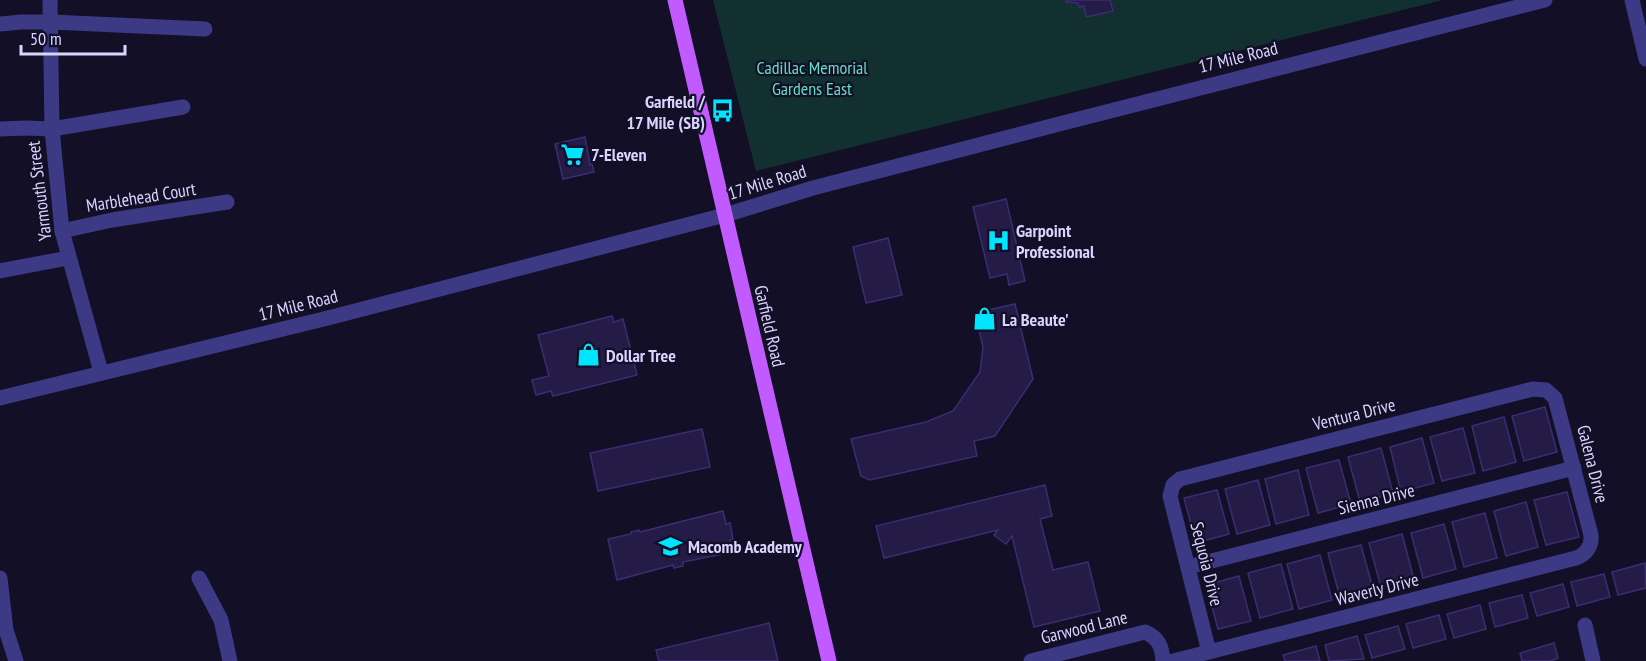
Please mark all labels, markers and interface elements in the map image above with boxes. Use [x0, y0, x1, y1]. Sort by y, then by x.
scale bar [21, 18, 124, 56]
text: 50 m [30, 27, 62, 50]
street label: 17 Mile Road [1196, 36, 1280, 78]
park label: Cadillac Memorial Gardens East [756, 56, 868, 100]
place label: Garfield / 17 Mile (SB) [626, 90, 706, 134]
bus stop icon: Garfield / 17 Mile (SB) [710, 98, 736, 124]
street label: Yarmouth Street [21, 140, 57, 242]
supermarket icon: 7-Eleven [560, 141, 586, 167]
place label: 7-Eleven [591, 143, 647, 166]
street label: 17 Mile Road [725, 159, 809, 205]
street label: Marblehead Court [84, 177, 198, 217]
place label: Garpoint Professional [1016, 219, 1095, 263]
hospital icon: Garpoint Professional [985, 227, 1011, 253]
street label: Garfield Road [749, 283, 791, 369]
street label: 17 Mile Road [256, 284, 340, 326]
shop icon: La Beaute' [971, 306, 997, 332]
place label: La Beaute' [1002, 308, 1069, 331]
shop icon: Dollar Tree [575, 342, 601, 368]
place label: Dollar Tree [606, 344, 676, 367]
street label: Ventura Drive [1309, 393, 1398, 436]
street label: Galena Drive [1572, 423, 1614, 505]
street label: Sienna Drive [1335, 478, 1417, 520]
street label: Sequoia Drive [1185, 519, 1229, 609]
school or university icon: Macomb Academy [657, 533, 683, 559]
place label: Macomb Academy [688, 535, 803, 558]
street label: Waverly Drive [1333, 568, 1421, 610]
street label: Garwood Lane [1038, 605, 1130, 649]

